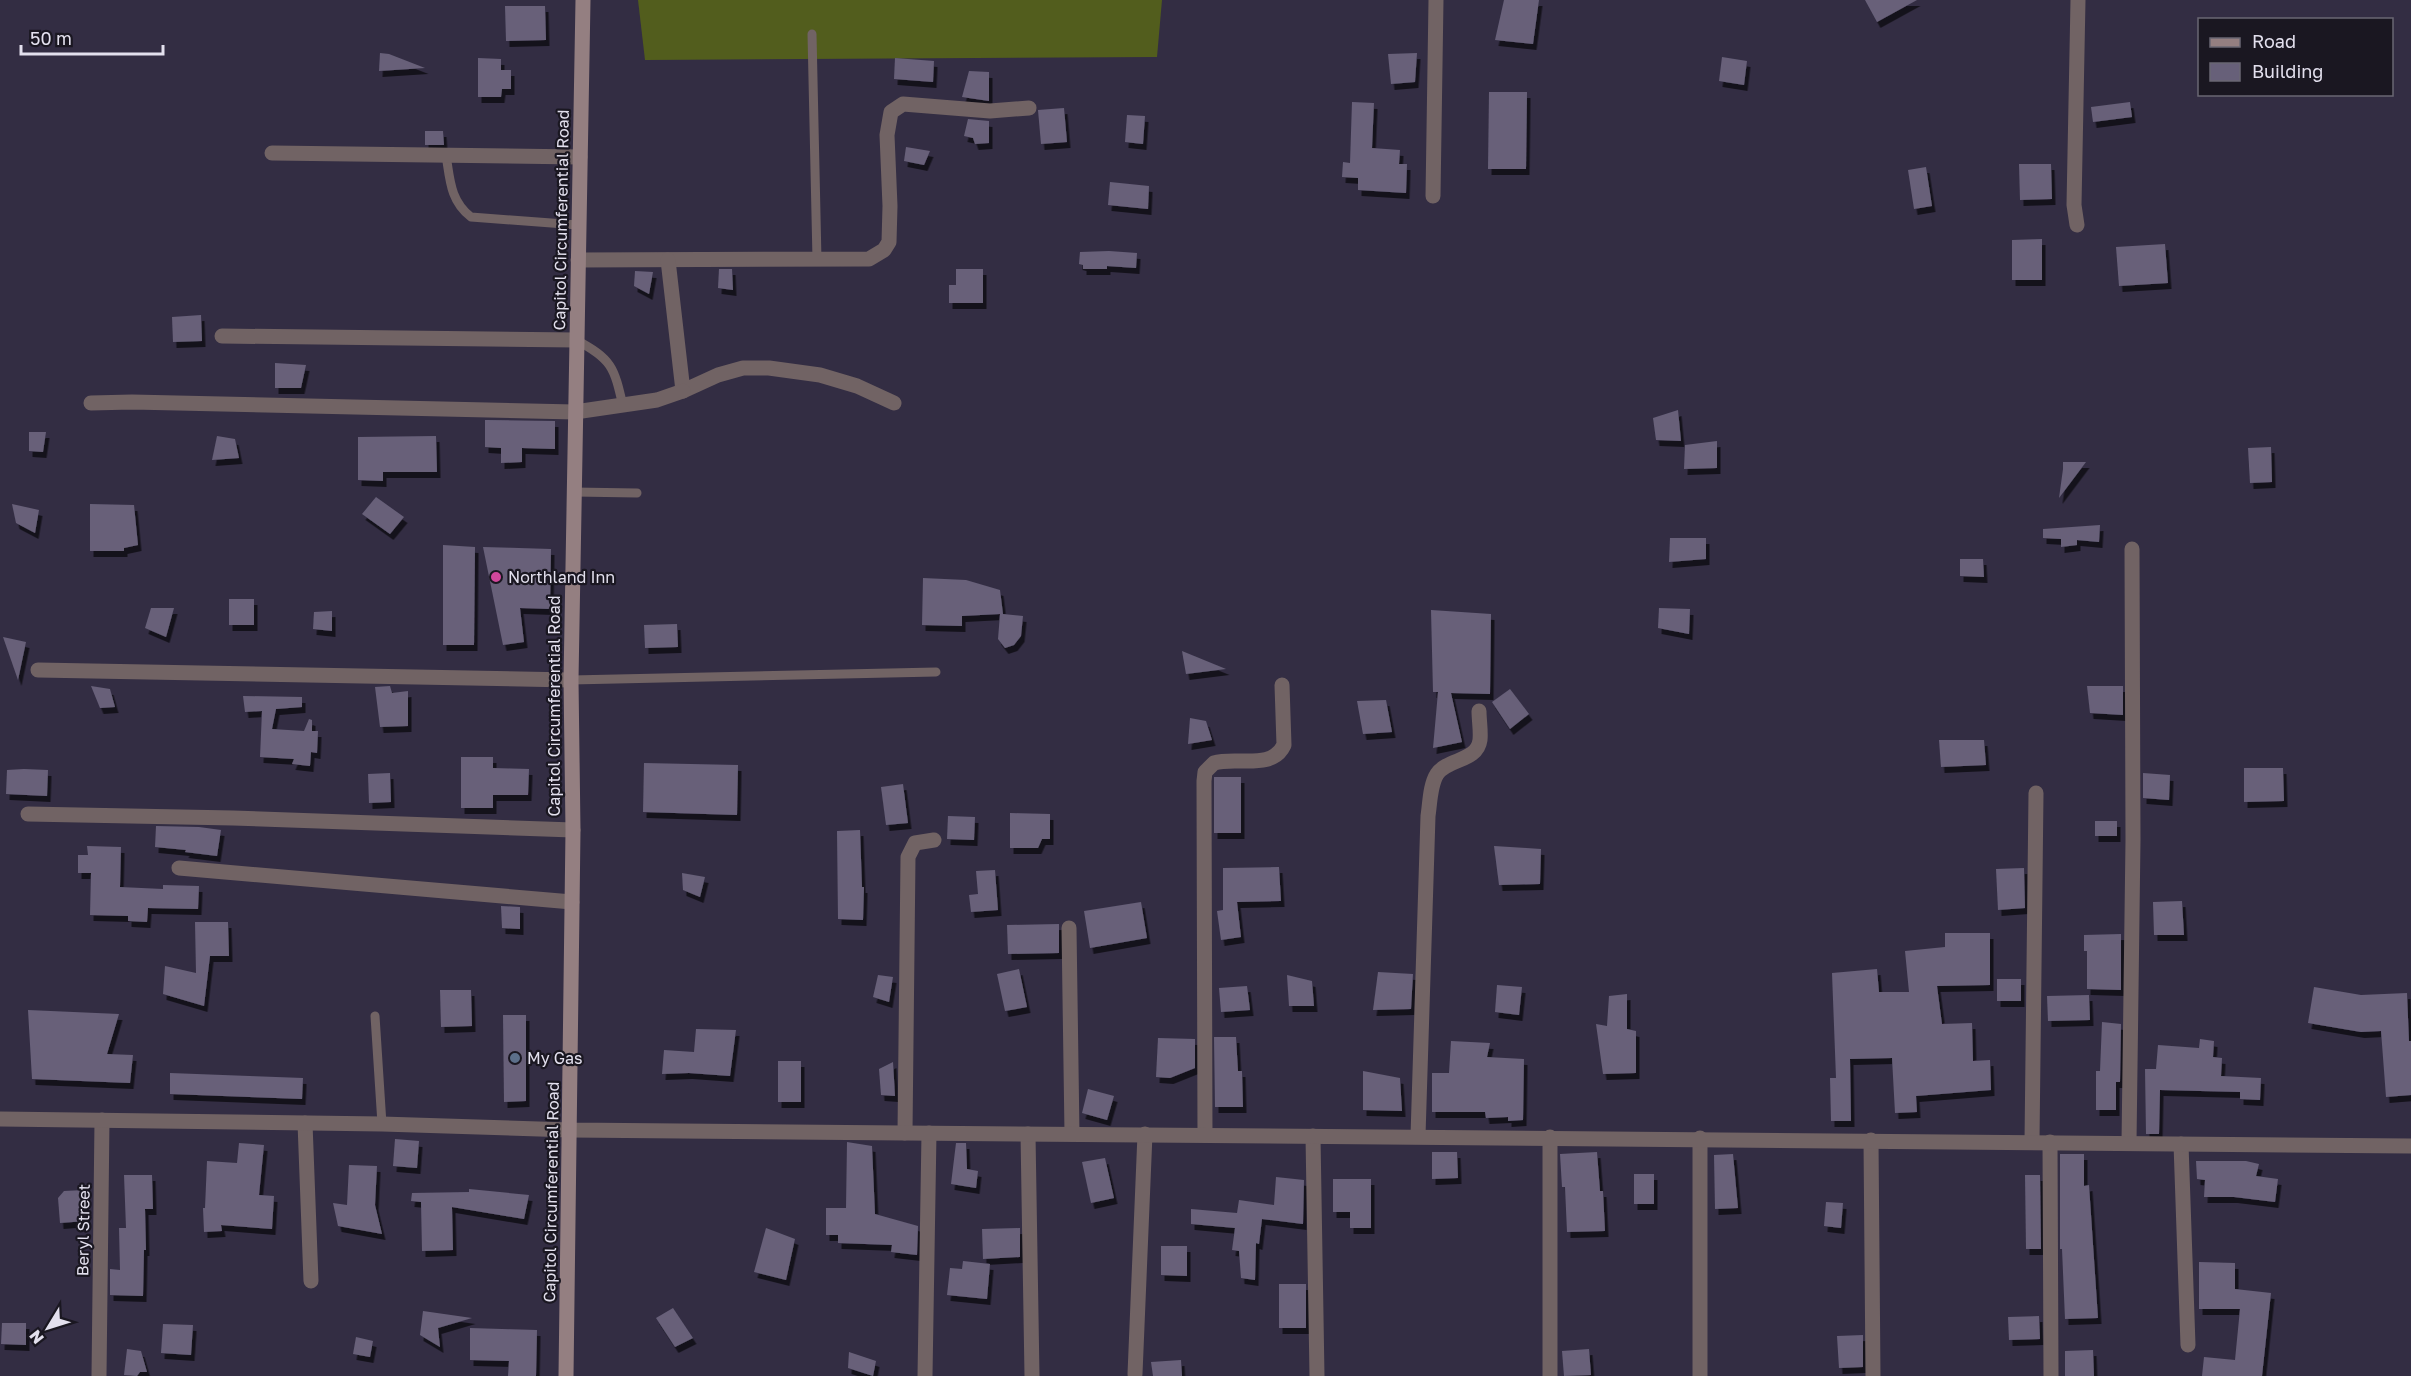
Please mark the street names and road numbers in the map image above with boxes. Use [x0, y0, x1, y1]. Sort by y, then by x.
street label: Capitol Circumferential Road [549, 109, 573, 331]
street label: Capitol Circumferential Road [544, 595, 564, 817]
street label: Capitol Circumferential Road [539, 1081, 563, 1303]
street label: Beryl Street [72, 1184, 94, 1276]

